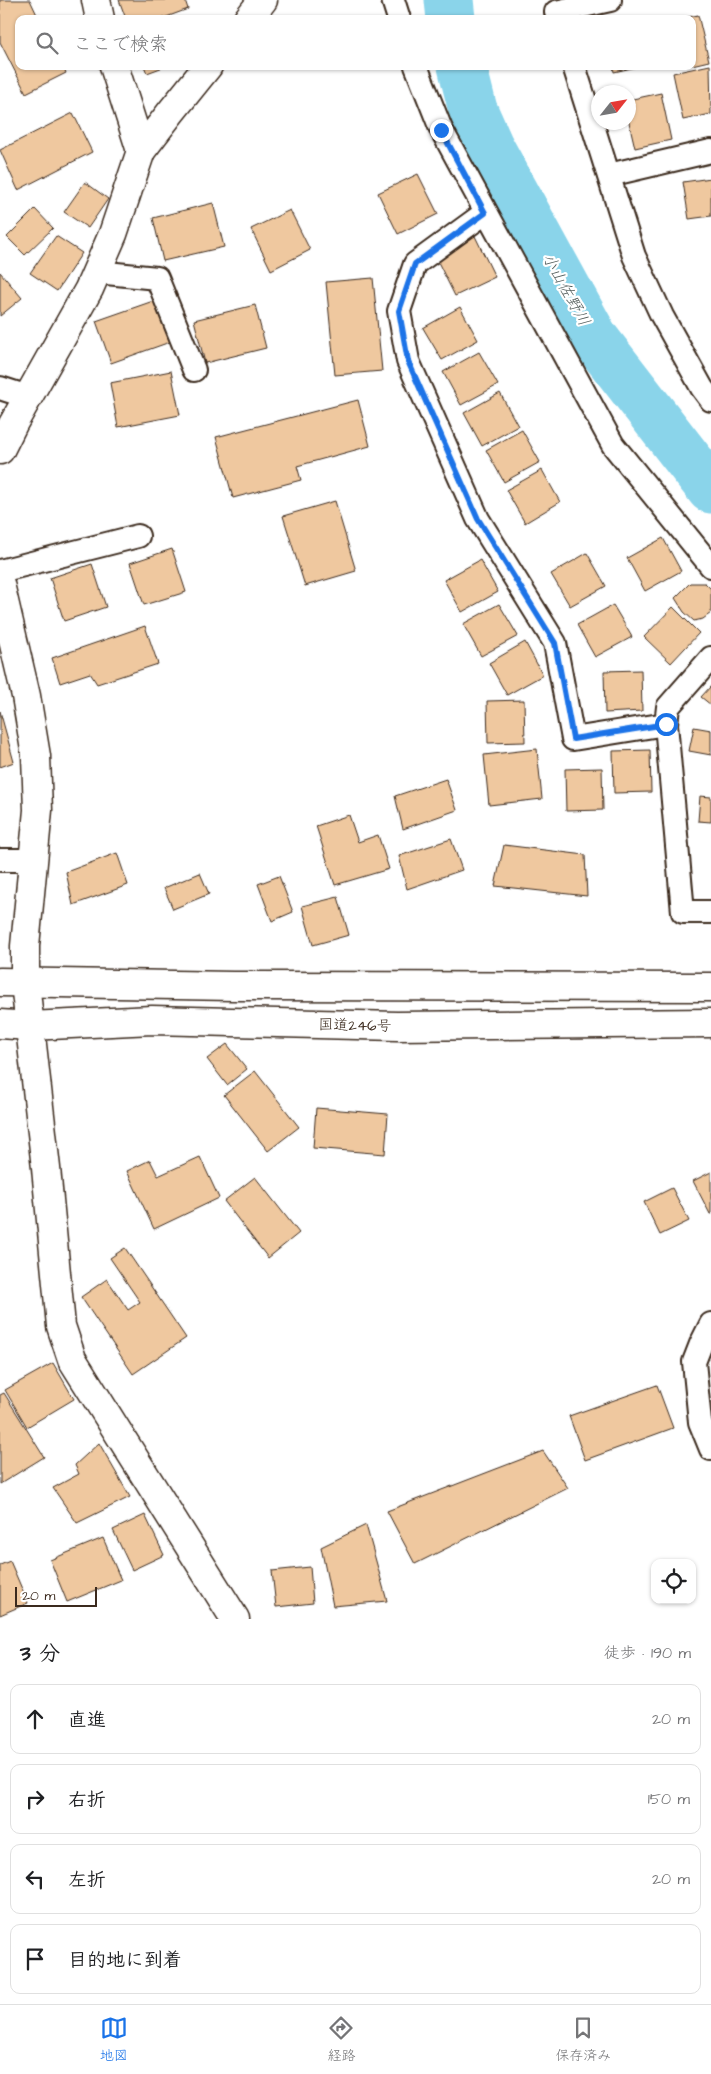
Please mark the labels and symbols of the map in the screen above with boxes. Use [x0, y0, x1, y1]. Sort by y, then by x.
north arrow [591, 85, 636, 130]
route end [430, 119, 453, 142]
water label: 小山佐野川 [537, 249, 595, 330]
route start [655, 713, 678, 736]
street label: 国道246号 [318, 1014, 392, 1037]
scale bar [15, 1584, 98, 1607]

